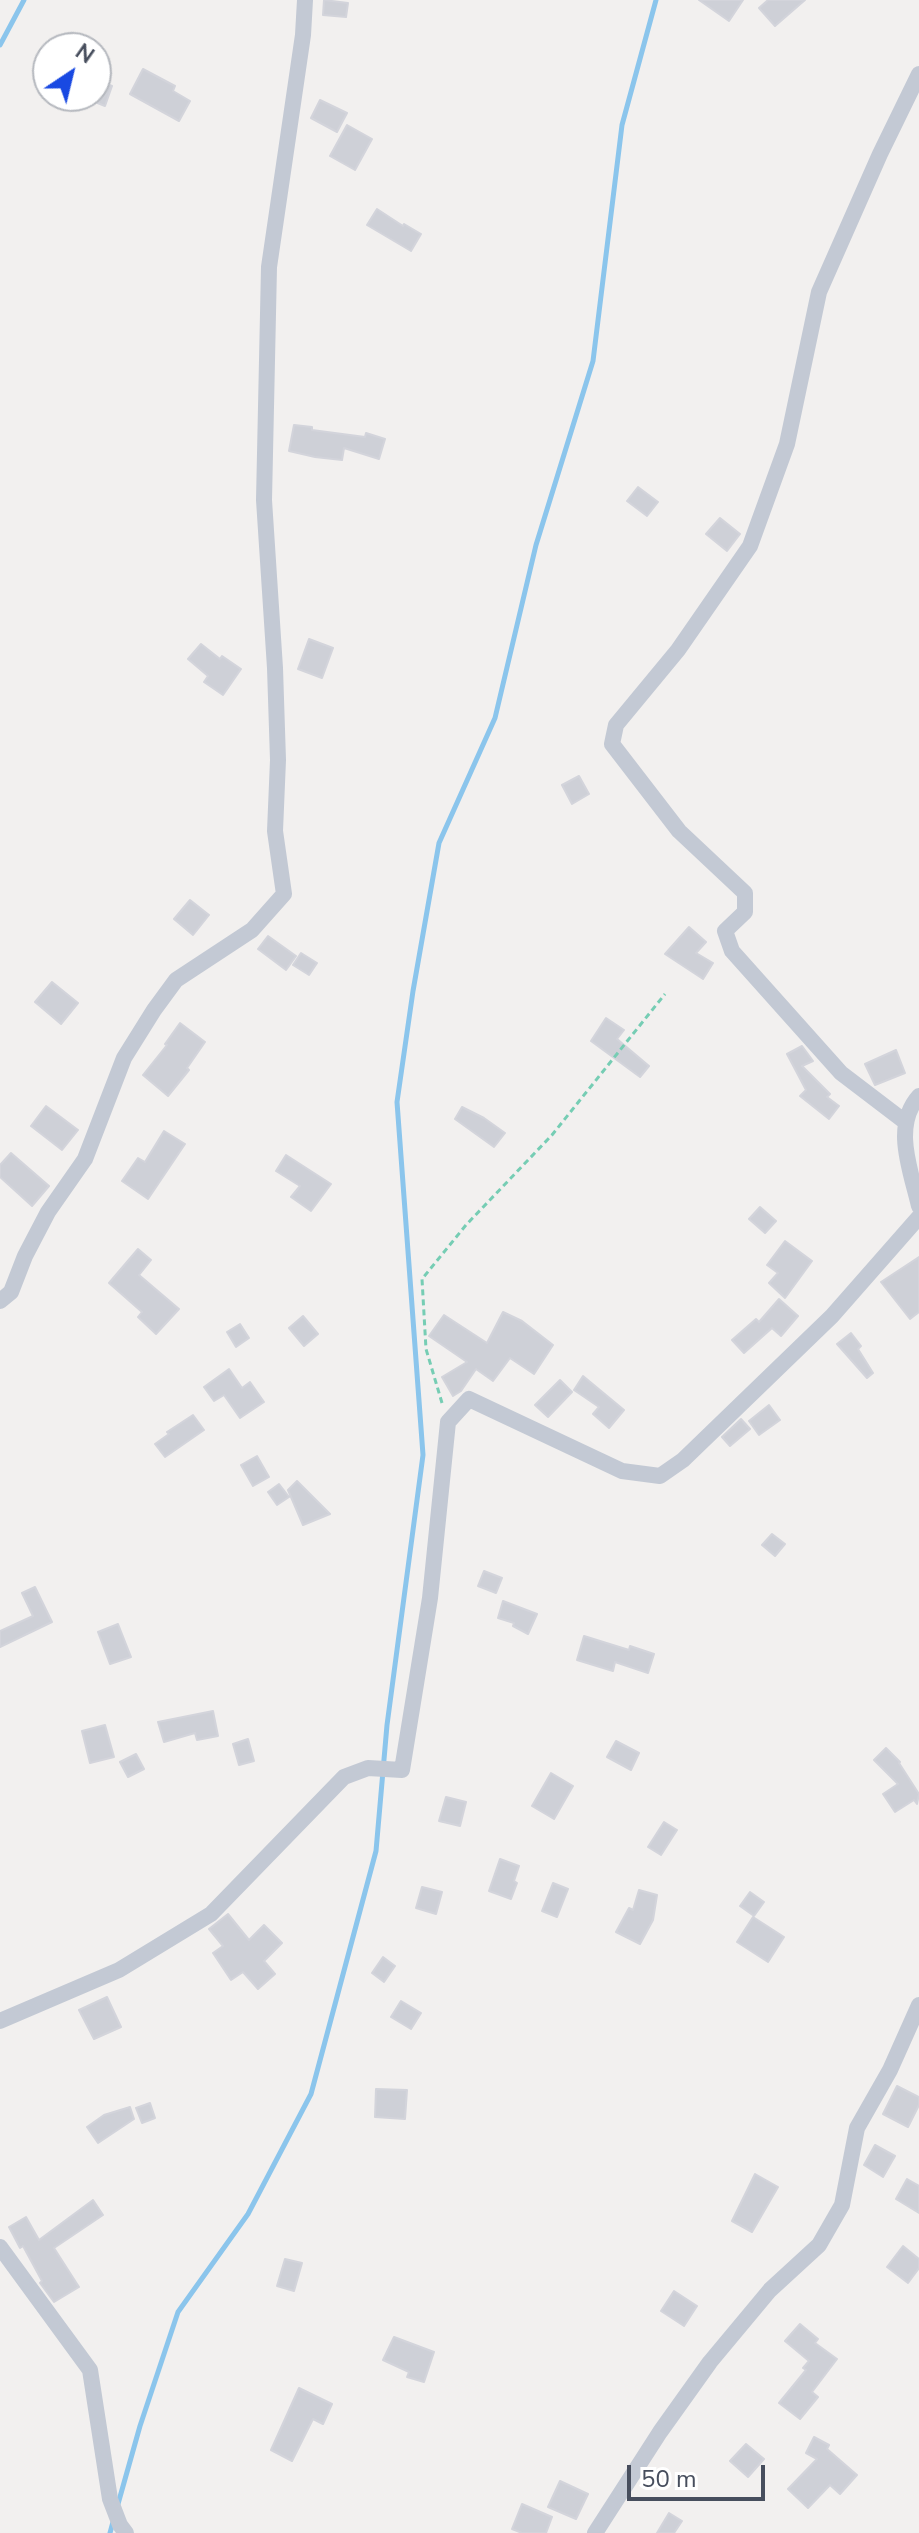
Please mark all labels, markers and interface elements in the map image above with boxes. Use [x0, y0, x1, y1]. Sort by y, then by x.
north arrow [32, 32, 112, 112]
text: N [69, 37, 100, 71]
scale bar [631, 2449, 769, 2499]
text: 50 m [641, 2463, 697, 2495]

